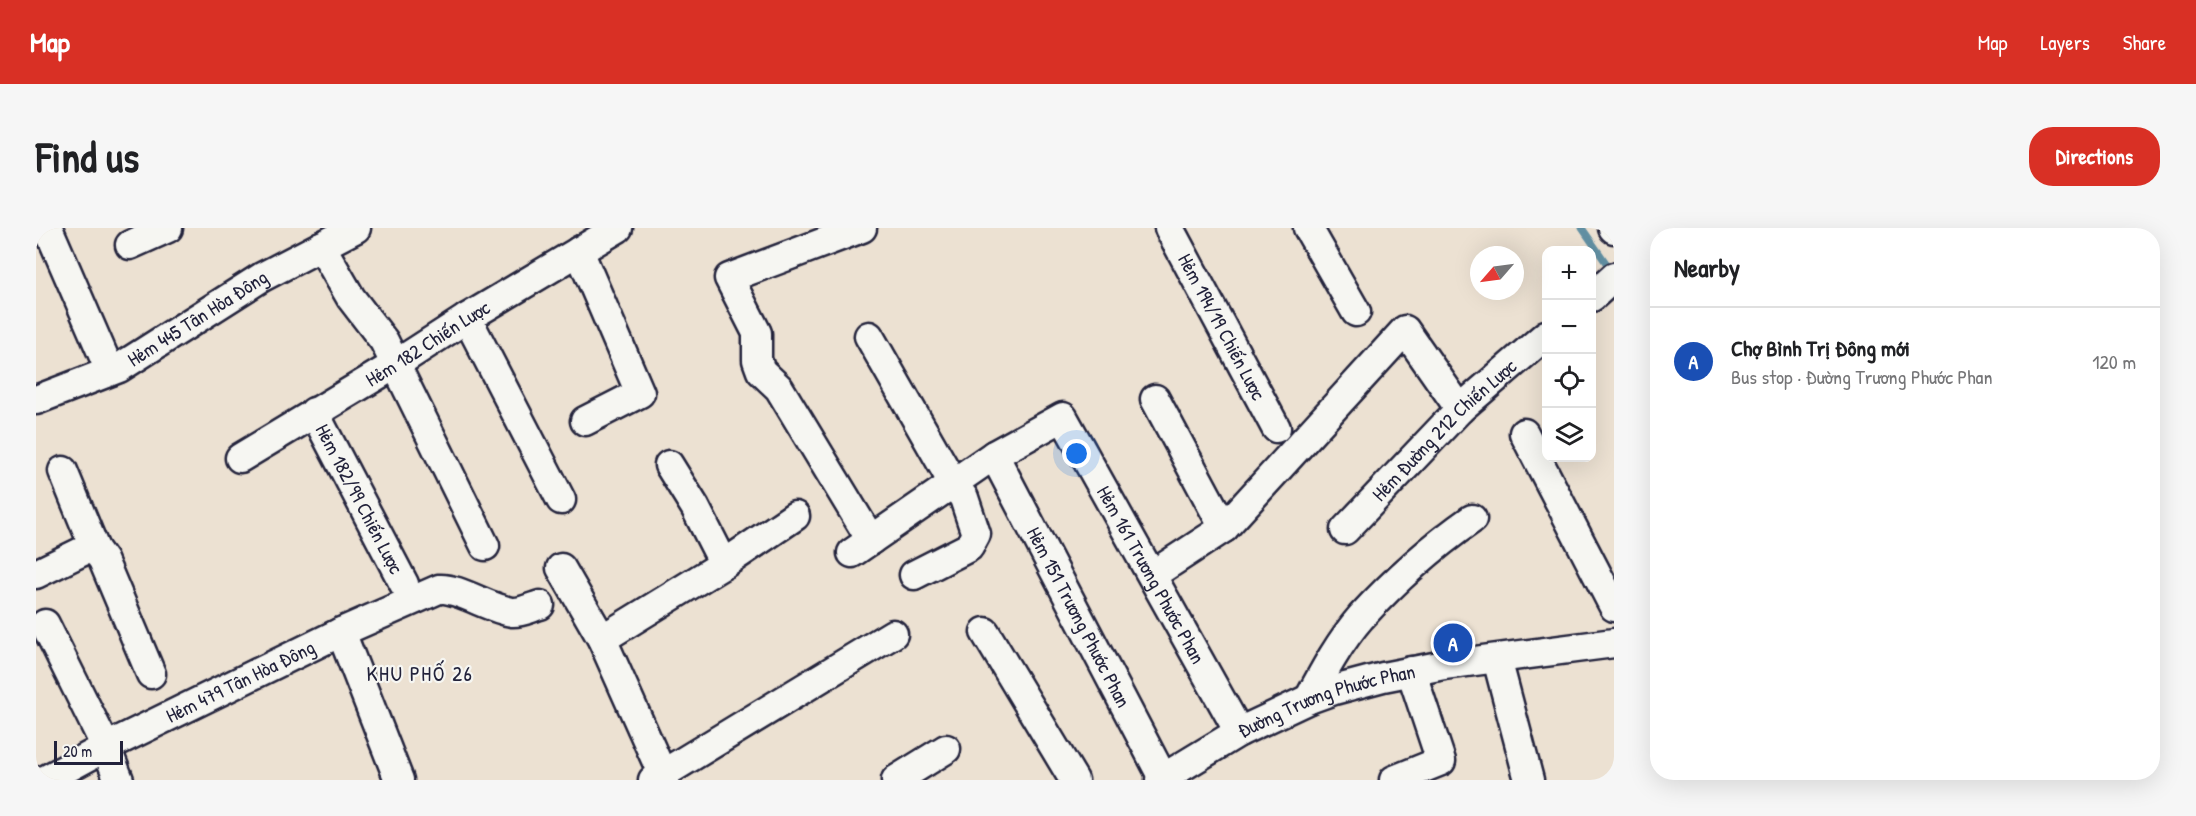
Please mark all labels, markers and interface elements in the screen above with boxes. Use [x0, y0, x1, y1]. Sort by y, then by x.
text: Map [30, 23, 70, 61]
text: Map [1978, 28, 2007, 57]
text: Layers [2040, 28, 2090, 57]
text: Share [2123, 28, 2166, 57]
button: Directions [2029, 127, 2160, 186]
text: Find us [36, 128, 139, 185]
north arrow [1470, 246, 1524, 300]
map controls [1542, 246, 1596, 462]
button: + [1542, 246, 1596, 300]
street label: Hẻm 194/19 Chiến Lược [1172, 249, 1273, 405]
text: Nearby [1674, 250, 1740, 285]
street label: Hẻm 445 Tân Hòa Đông [122, 263, 273, 372]
street label: Hẻm 182 Chiến Lược [360, 293, 495, 392]
button: − [1542, 300, 1596, 354]
text: Chợ Bình Trị Đông mới [1731, 333, 1910, 363]
text: A [1689, 348, 1698, 375]
text: 120 m [2092, 348, 2136, 375]
street label: Hẻm Đường 212 Chiến Lược [1366, 352, 1522, 507]
button: locate [1542, 354, 1596, 408]
text: Bus stop · Đường Trương Phước Phan [1731, 363, 1992, 390]
button: layers [1542, 408, 1596, 462]
street label: Hẻm 182/99 Chiến Lược [310, 419, 410, 578]
your location [1062, 439, 1091, 468]
street label: Hẻm 161 Trương Phước Phan [1091, 481, 1212, 668]
street label: Hẻm 151 Trương Phước Phan [1021, 522, 1138, 712]
pin: A [1434, 620, 1472, 666]
street label: Hẻm 479 Tân Hòa Đông [161, 633, 319, 729]
street label: Đường Trương Phước Phan [1233, 657, 1417, 744]
district label: KHU PHỐ 26 [367, 659, 473, 688]
scale bar [54, 738, 123, 766]
text: 20 m [63, 740, 92, 762]

